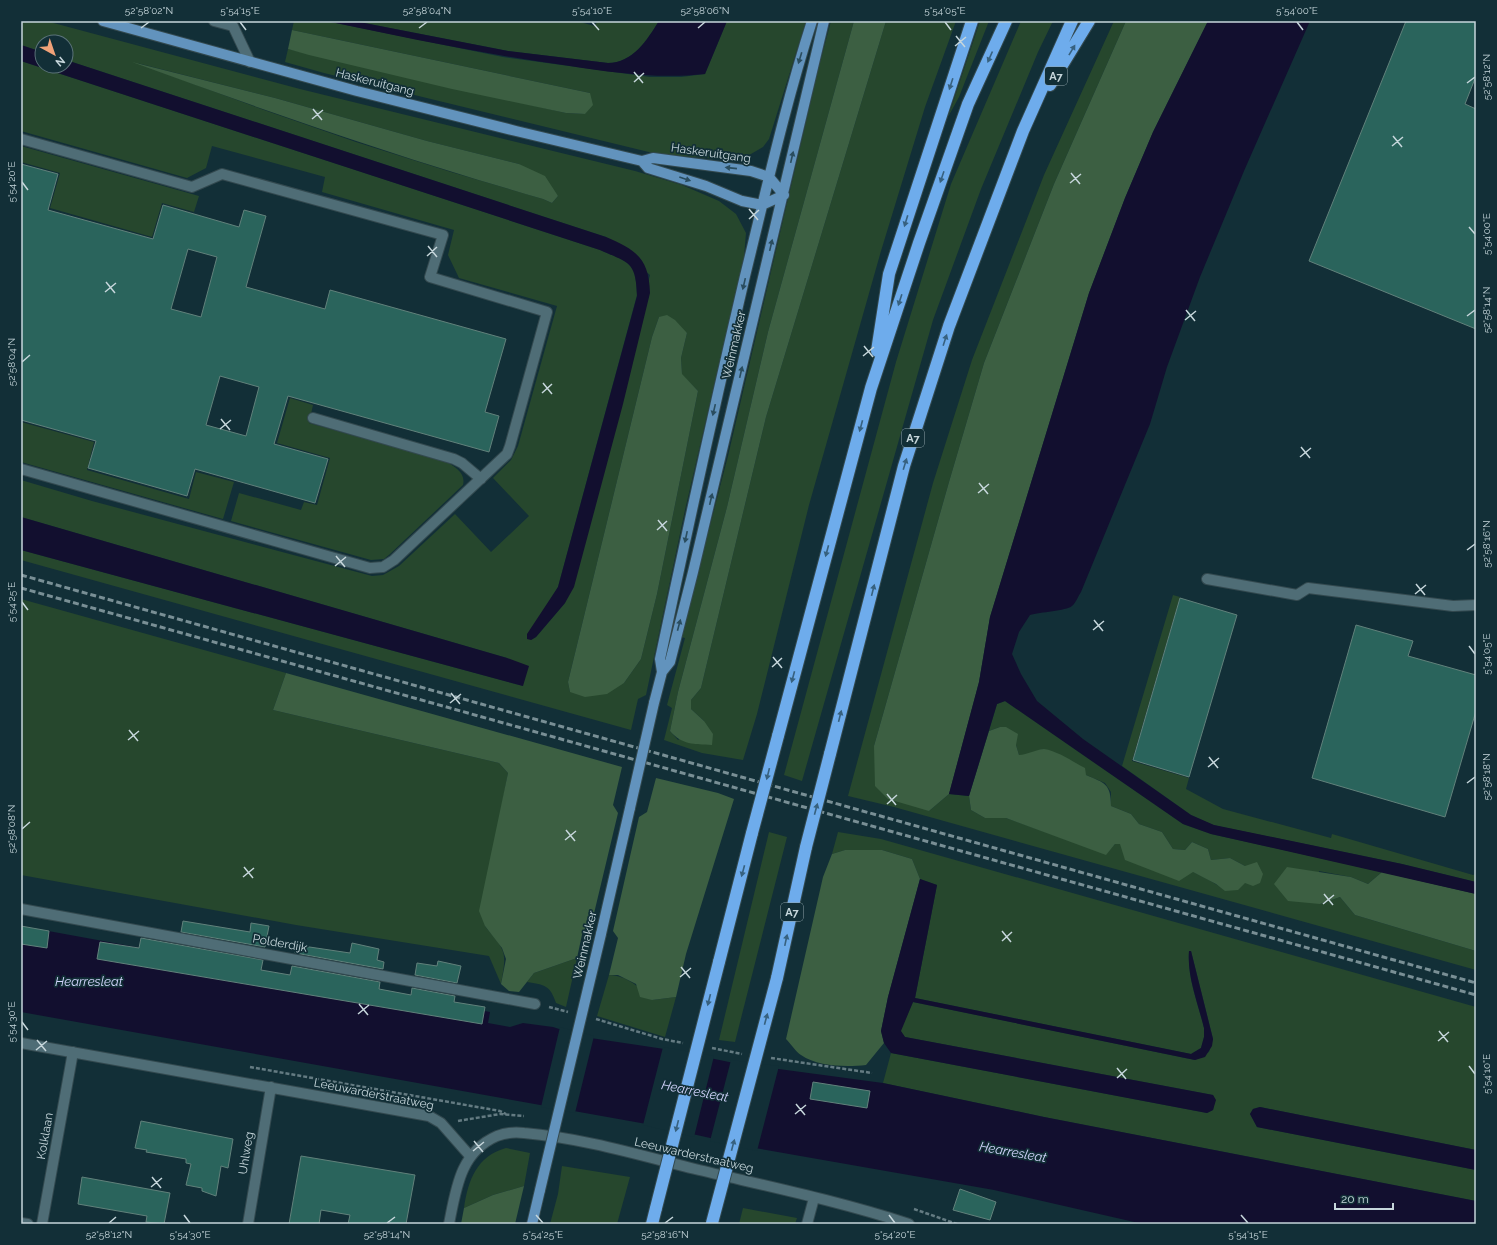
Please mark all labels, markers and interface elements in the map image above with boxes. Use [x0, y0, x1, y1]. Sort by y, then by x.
text: 52°58'02"N [125, 5, 173, 16]
text: 5°54'15"E [220, 5, 260, 16]
text: 52°58'04"N [403, 5, 451, 16]
text: 5°54'10"E [572, 5, 612, 16]
text: 52°58'06"N [680, 5, 730, 16]
text: 5°54'05"E [924, 5, 966, 16]
text: 5°54'00"E [1276, 5, 1318, 16]
north arrow [34, 34, 74, 74]
one-way arrow [1068, 44, 1075, 56]
one-way arrow [987, 51, 993, 62]
one-way arrow [797, 52, 803, 64]
text: N [53, 54, 68, 69]
text: 52°58'12"N [1481, 54, 1492, 100]
street label: Haskeruitgang [334, 65, 416, 99]
road number: A7 [1045, 67, 1067, 85]
one-way arrow [947, 79, 953, 91]
street label: Haskeruitgang [670, 140, 752, 166]
one-way arrow [790, 151, 796, 163]
text: 5°54'20"E [6, 161, 17, 203]
one-way arrow [725, 165, 737, 172]
one-way arrow [939, 172, 945, 184]
one-way arrow [680, 176, 692, 182]
text: 5°54'00"E [1481, 213, 1492, 255]
one-way arrow [903, 216, 909, 228]
one-way arrow [768, 239, 774, 251]
one-way arrow [740, 278, 746, 290]
text: 52°58'14"N [1481, 287, 1492, 333]
one-way arrow [897, 295, 903, 307]
street label: Weinmakker [719, 309, 749, 381]
one-way arrow [942, 334, 948, 346]
text: 52°58'04"N [6, 338, 17, 386]
one-way arrow [739, 366, 745, 378]
one-way arrow [711, 405, 717, 417]
one-way arrow [858, 420, 864, 432]
road number: A7 [902, 429, 924, 447]
one-way arrow [902, 458, 908, 470]
one-way arrow [709, 492, 715, 505]
text: 52°58'16"N [1481, 520, 1492, 568]
one-way arrow [682, 531, 688, 543]
one-way arrow [824, 546, 830, 558]
text: 5°54'25"E [6, 582, 17, 622]
one-way arrow [870, 584, 876, 596]
one-way arrow [676, 618, 682, 630]
text: 5°54'05"E [1481, 633, 1492, 675]
one-way arrow [790, 671, 796, 683]
one-way arrow [837, 710, 843, 722]
text: 52°58'18"N [1481, 753, 1492, 801]
one-way arrow [765, 768, 771, 780]
one-way arrow [813, 803, 819, 815]
text: 52°58'08"N [6, 805, 17, 854]
one-way arrow [739, 865, 745, 877]
road number: A7 [781, 903, 803, 921]
street label: Weinmakker [570, 909, 600, 981]
street label: Polderdijk [251, 931, 309, 955]
one-way arrow [783, 934, 789, 946]
water label: Hearresleat [55, 974, 124, 989]
one-way arrow [706, 994, 712, 1006]
text: 5°54'30"E [6, 1001, 17, 1043]
one-way arrow [764, 1013, 770, 1025]
text: 5°54'10"E [1481, 1054, 1492, 1094]
street label: Leeuwarderstraatweg [313, 1075, 435, 1113]
water label: Hearresleat [660, 1077, 731, 1105]
street label: Kolklaan [34, 1111, 56, 1161]
one-way arrow [674, 1120, 680, 1132]
street label: Uhlweg [236, 1131, 256, 1175]
street label: Leeuwarderstraatweg [633, 1134, 755, 1176]
one-way arrow [730, 1138, 736, 1150]
water label: Hearresleat [978, 1139, 1049, 1165]
scale bar [1335, 1185, 1393, 1211]
text: 20 m [1341, 1192, 1369, 1206]
text: 52°58'12"N [86, 1229, 132, 1240]
text: 5°54'30"E [169, 1229, 211, 1240]
text: 52°58'14"N [364, 1229, 410, 1240]
text: 5°54'25"E [523, 1229, 563, 1240]
text: 52°58'16"N [641, 1229, 689, 1240]
text: 5°54'20"E [874, 1229, 916, 1240]
text: 5°54'15"E [1228, 1229, 1268, 1240]

